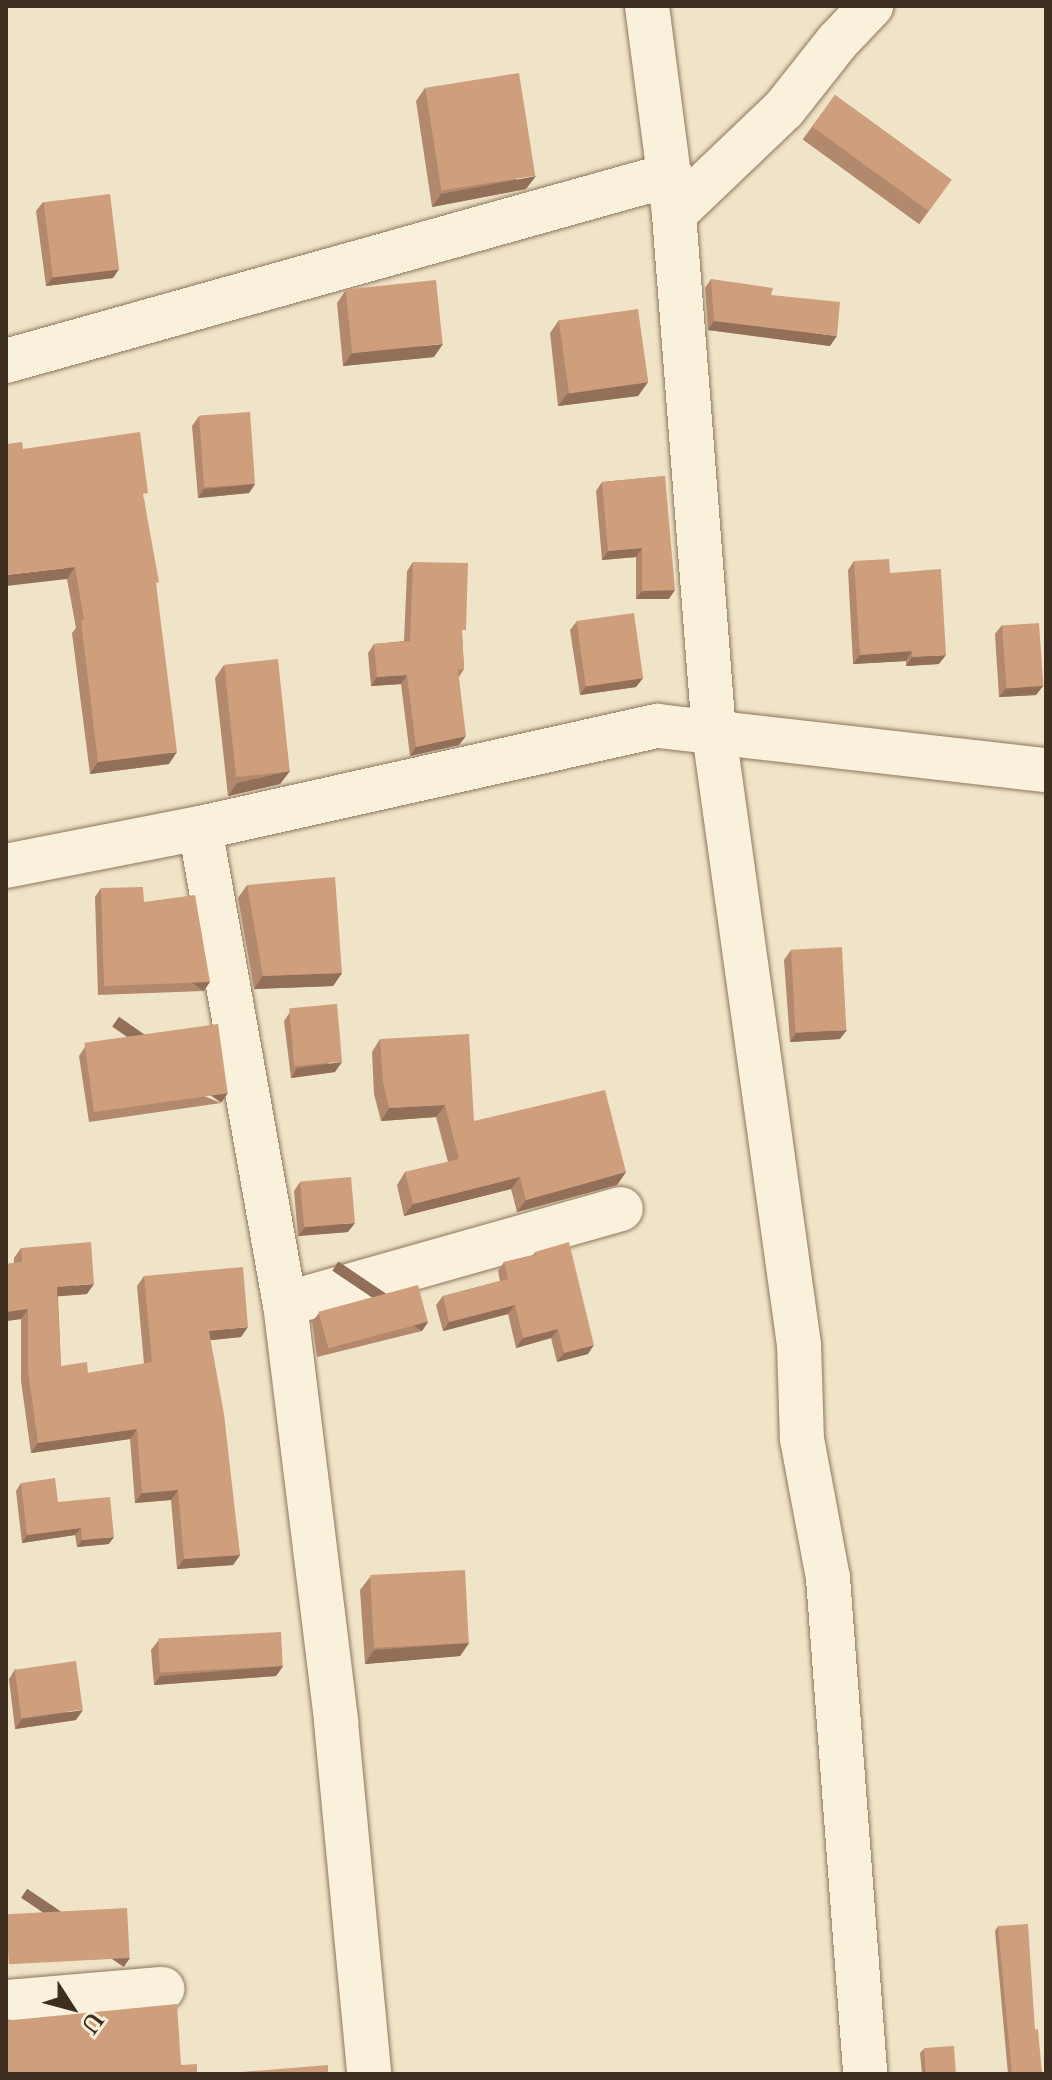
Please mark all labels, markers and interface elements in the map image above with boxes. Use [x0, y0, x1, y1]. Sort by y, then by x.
north arrow [32, 1968, 112, 2048]
text: U [75, 2007, 108, 2038]

